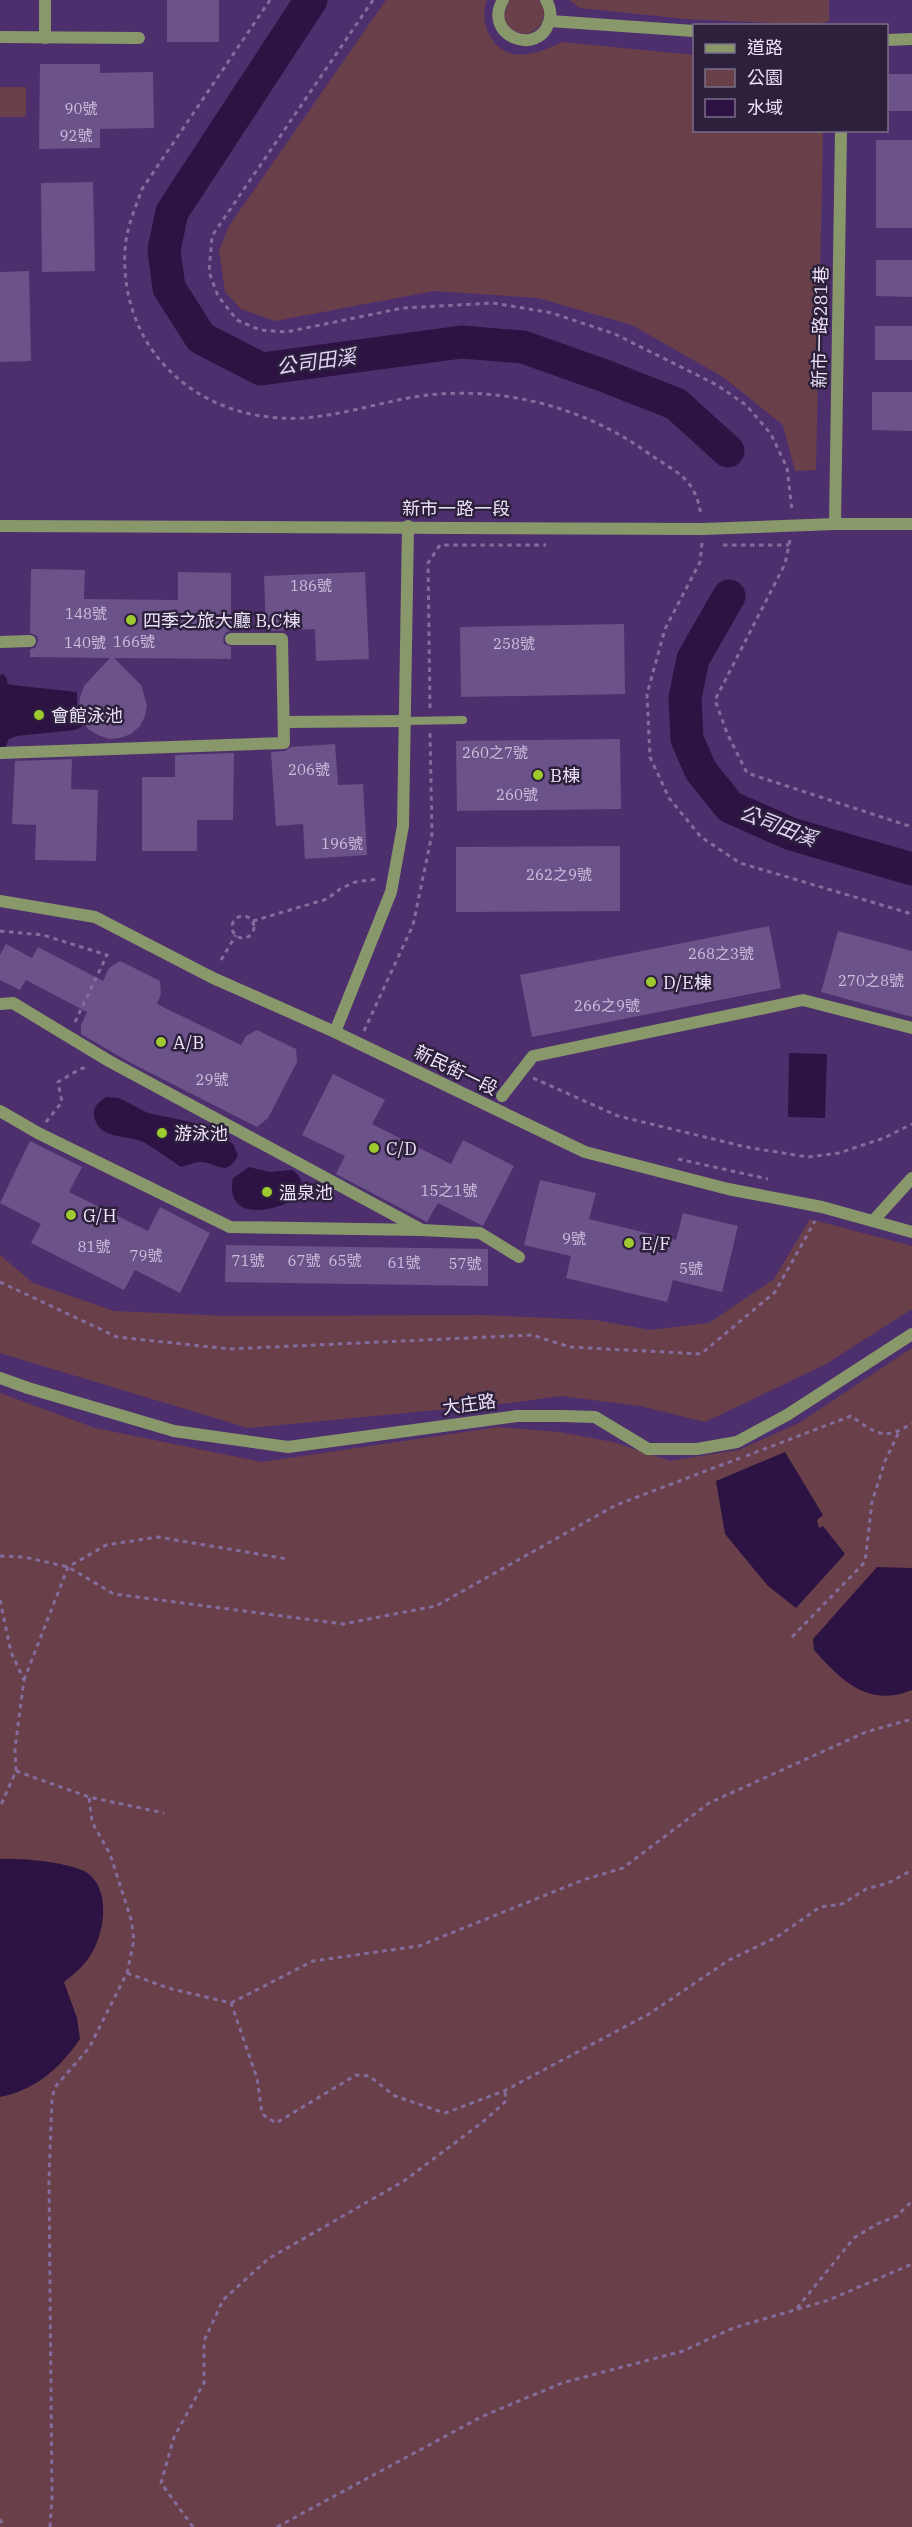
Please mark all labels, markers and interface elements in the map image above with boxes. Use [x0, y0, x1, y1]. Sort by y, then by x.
legend [693, 24, 888, 132]
text: 道路 [747, 36, 783, 59]
text: 公園 [747, 66, 783, 89]
text: 水域 [747, 96, 783, 119]
house number: 90號 [64, 99, 98, 118]
house number: 92號 [59, 126, 93, 145]
street label: 新市一路281巷 [807, 266, 833, 388]
water label: 公司田溪 [275, 342, 360, 380]
street label: 新市一路一段 [402, 497, 510, 520]
house number: 186號 [290, 576, 332, 595]
house number: 148號 [65, 604, 107, 623]
place label: 四季之旅大廳 B,C棟 [143, 609, 300, 632]
marker: 四季之旅大廳 B,C棟 [124, 613, 138, 627]
house number: 166號 [113, 632, 155, 651]
house number: 140號 [64, 633, 106, 652]
house number: 258號 [493, 634, 535, 653]
place label: 會館泳池 [51, 704, 123, 727]
marker: 會館泳池 [32, 708, 46, 722]
house number: 260之7號 [462, 743, 528, 762]
house number: 206號 [288, 760, 330, 779]
place label: B棟 [550, 764, 580, 787]
marker: B棟 [531, 768, 545, 782]
house number: 260號 [496, 785, 538, 804]
water label: 公司田溪 [736, 798, 823, 853]
house number: 196號 [321, 834, 363, 853]
house number: 262之9號 [526, 865, 592, 884]
house number: 268之3號 [688, 944, 754, 963]
place label: D/E棟 [663, 971, 712, 994]
house number: 270之8號 [838, 971, 904, 990]
marker: D/E棟 [644, 975, 658, 989]
house number: 266之9號 [574, 996, 640, 1015]
place label: A/B [173, 1031, 204, 1054]
marker: A/B [154, 1035, 168, 1049]
street label: 新民街一段 [411, 1040, 501, 1100]
house number: 29號 [195, 1070, 229, 1089]
place label: 游泳池 [174, 1122, 228, 1145]
marker: 游泳池 [155, 1126, 169, 1140]
place label: C/D [386, 1137, 417, 1160]
marker: C/D [367, 1141, 381, 1155]
place label: 溫泉池 [279, 1181, 333, 1204]
house number: 15之1號 [420, 1181, 478, 1200]
marker: 溫泉池 [260, 1185, 274, 1199]
place label: G/H [83, 1204, 117, 1227]
marker: G/H [64, 1208, 78, 1222]
house number: 9號 [562, 1229, 586, 1248]
place label: E/F [641, 1232, 671, 1255]
marker: E/F [622, 1236, 636, 1250]
house number: 81號 [77, 1237, 111, 1256]
house number: 79號 [129, 1246, 163, 1265]
house number: 71號 [231, 1251, 265, 1270]
house number: 67號 [287, 1251, 321, 1270]
house number: 65號 [328, 1251, 362, 1270]
house number: 61號 [387, 1253, 421, 1272]
house number: 57號 [448, 1254, 482, 1273]
house number: 5號 [679, 1259, 703, 1278]
street label: 大庄路 [441, 1389, 497, 1419]

